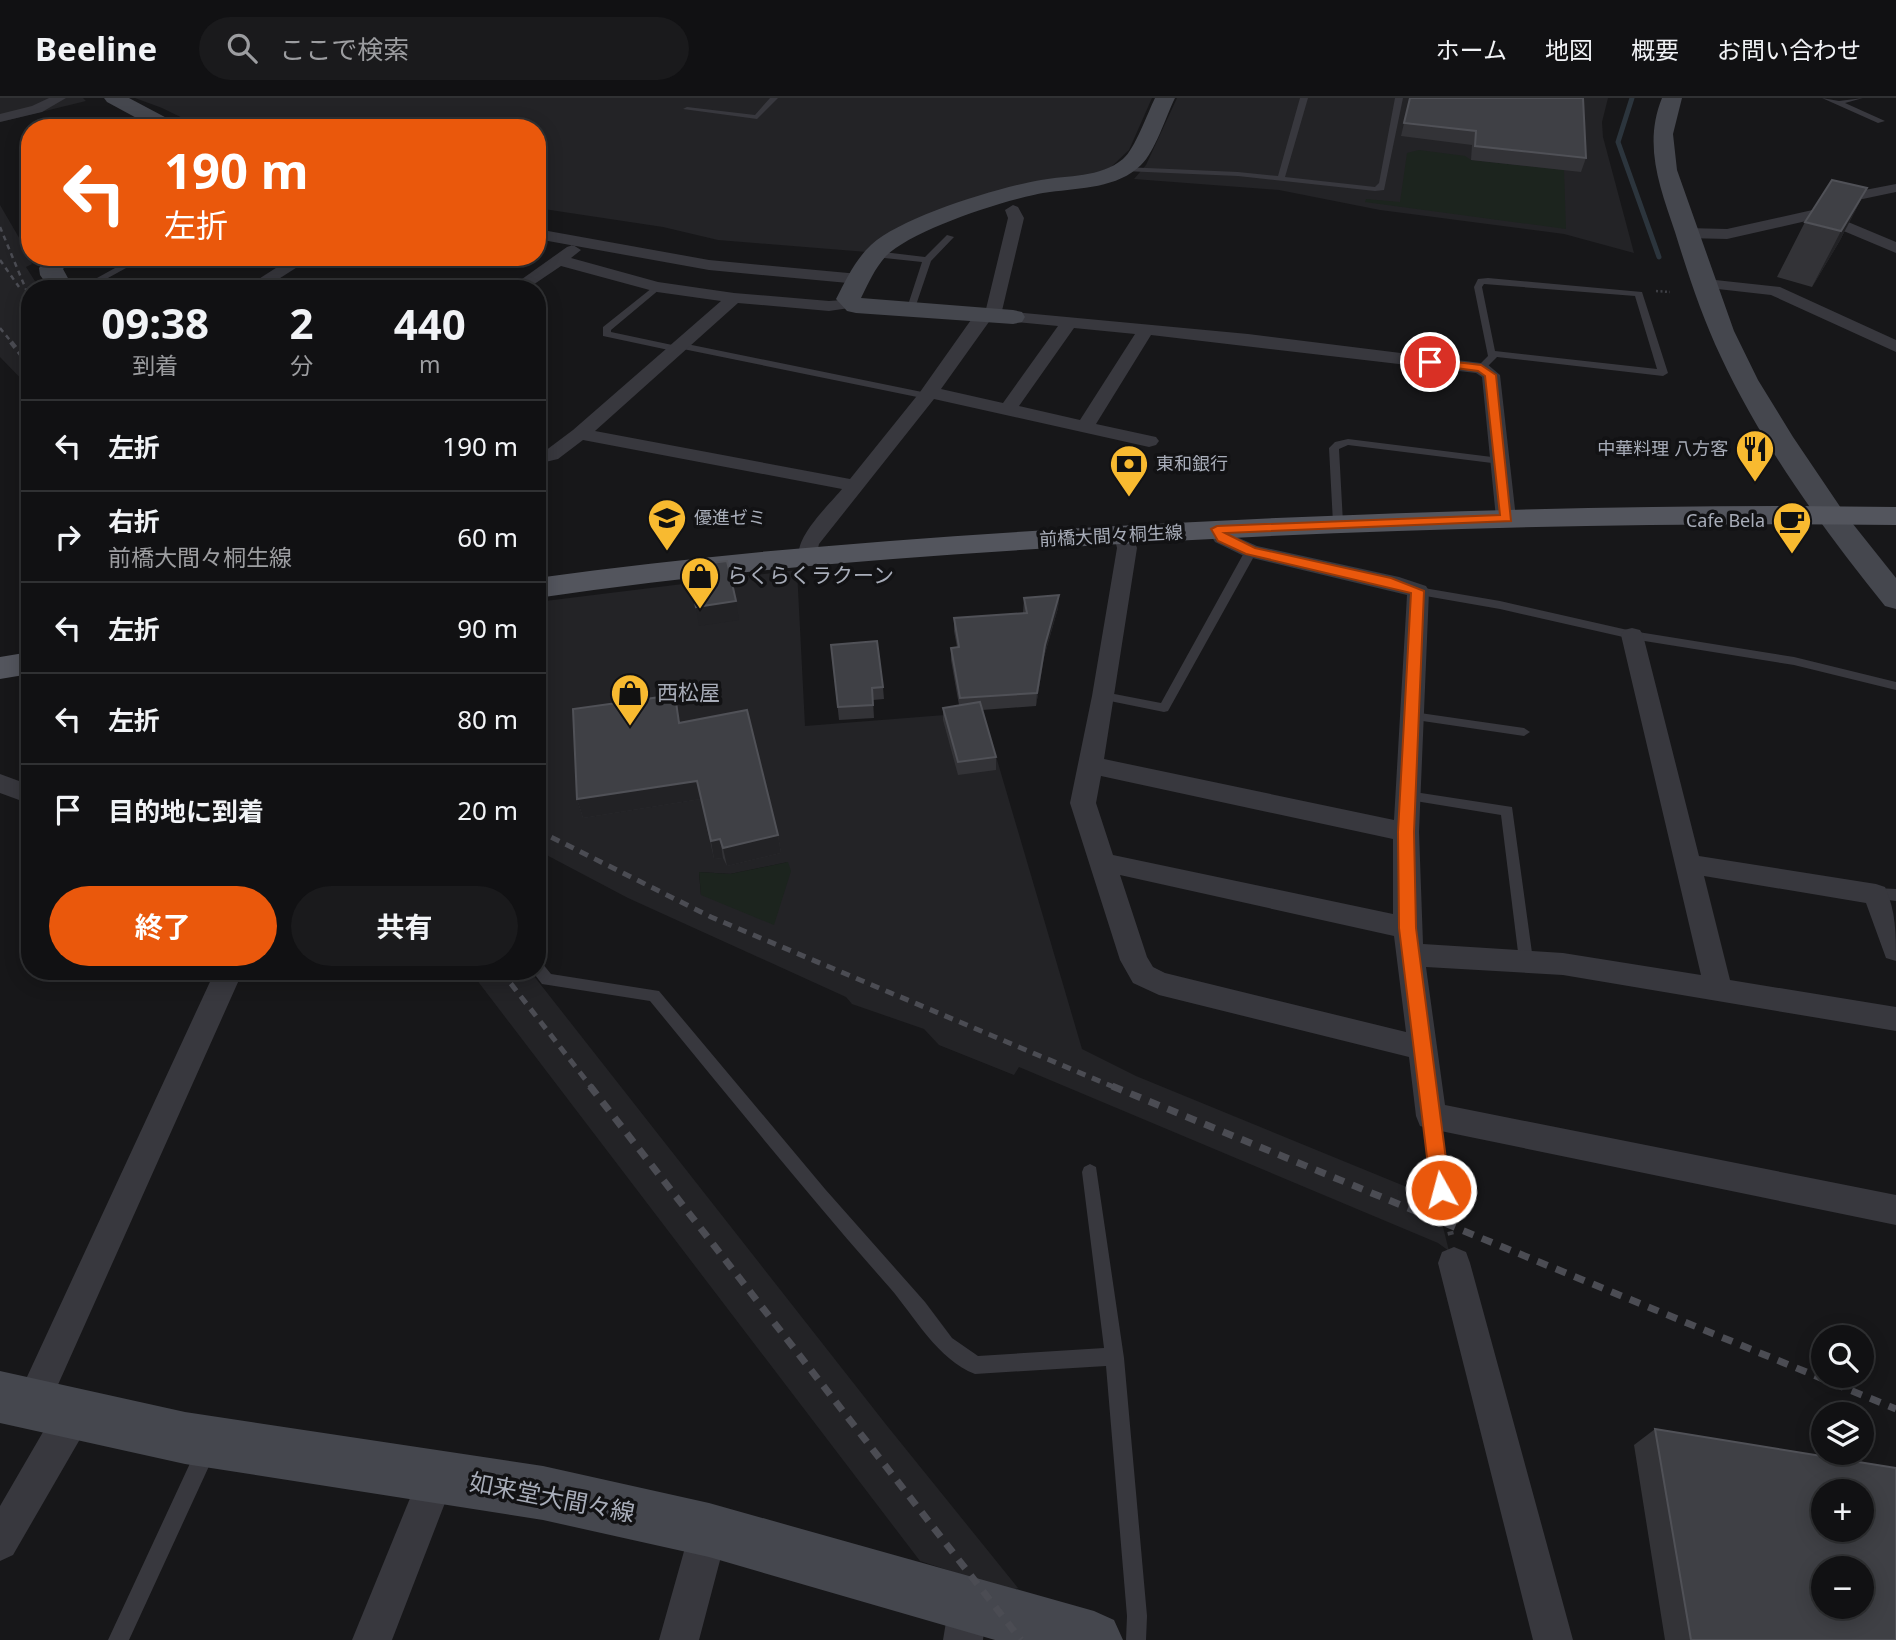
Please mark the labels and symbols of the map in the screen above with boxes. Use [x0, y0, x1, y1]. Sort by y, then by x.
pin [1400, 332, 1460, 392]
restaurant icon: 中華料理 八方客 [1734, 428, 1776, 483]
place label: 中華料理 八方客 [1597, 436, 1728, 460]
bank icon: 東和銀行 [1108, 443, 1150, 498]
place label: 東和銀行 [1156, 451, 1228, 475]
school or university icon: 優進ゼミ [646, 497, 688, 552]
cafe icon: Cafe Bela [1771, 500, 1813, 555]
place label: 優進ゼミ [694, 505, 766, 529]
place label: Cafe Bela [1686, 508, 1765, 532]
street label: 前橋大間々桐生線 [1038, 519, 1183, 551]
shop icon: らくらくラクーン [679, 555, 721, 610]
place label: らくらくラクーン [727, 561, 894, 589]
shop icon: 西松屋 [609, 672, 651, 727]
place label: 西松屋 [657, 678, 720, 706]
position arrow [1404, 1153, 1478, 1227]
street label: 如来堂大間々線 [467, 1464, 638, 1529]

